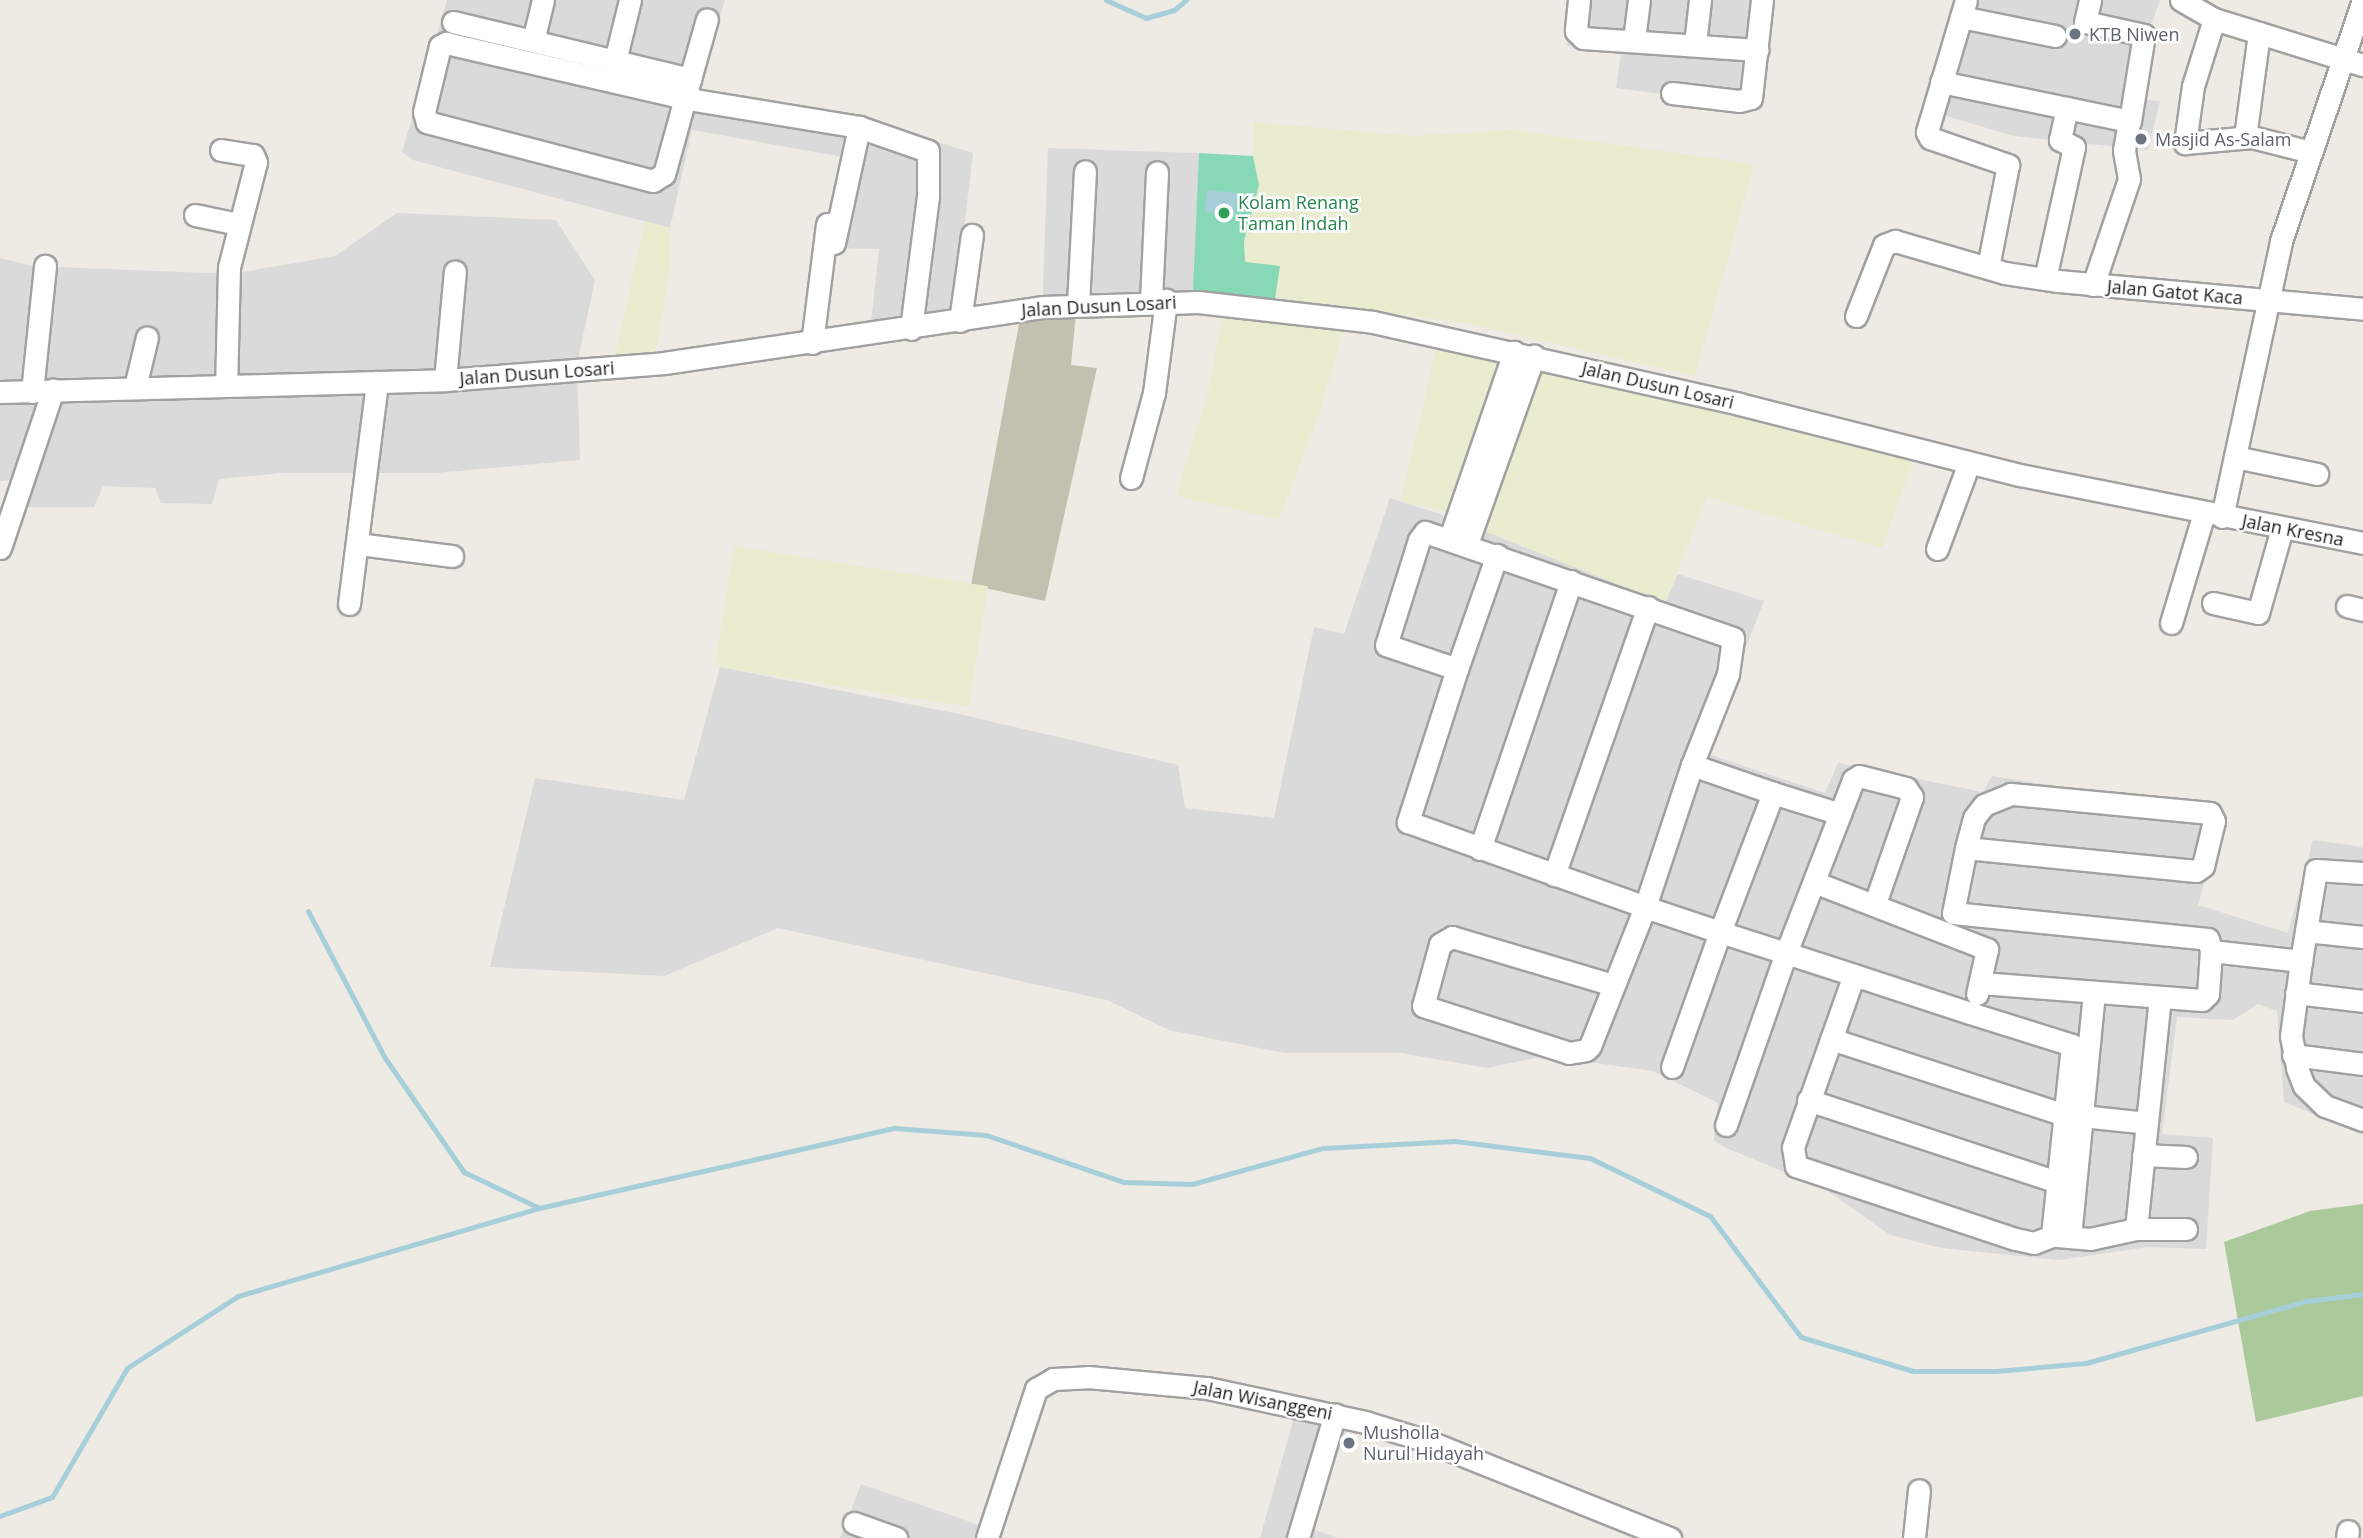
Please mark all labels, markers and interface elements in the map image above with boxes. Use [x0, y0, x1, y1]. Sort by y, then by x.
place label: KTB Niwen [2089, 23, 2179, 45]
marker: KTB Niwen [2067, 26, 2083, 42]
place label: Masjid As-Salam [2155, 128, 2291, 150]
marker: Masjid As-Salam [2133, 131, 2149, 147]
place label: Kolam Renang Taman Indah [1238, 192, 1359, 234]
marker: Kolam Renang Taman Indah [1216, 205, 1232, 221]
street label: Jalan Gatot Kaca [2106, 275, 2244, 309]
street label: Jalan Dusun Losari [1021, 291, 1177, 321]
street label: Jalan Dusun Losari [459, 357, 615, 389]
street label: Jalan Dusun Losari [1580, 357, 1736, 413]
street label: Jalan Kresna [2240, 510, 2346, 550]
street label: Jalan Wisanggeni [1192, 1376, 1334, 1424]
place label: Musholla Nurul Hidayah [1363, 1422, 1484, 1464]
marker: Musholla Nurul Hidayah [1341, 1435, 1357, 1451]

